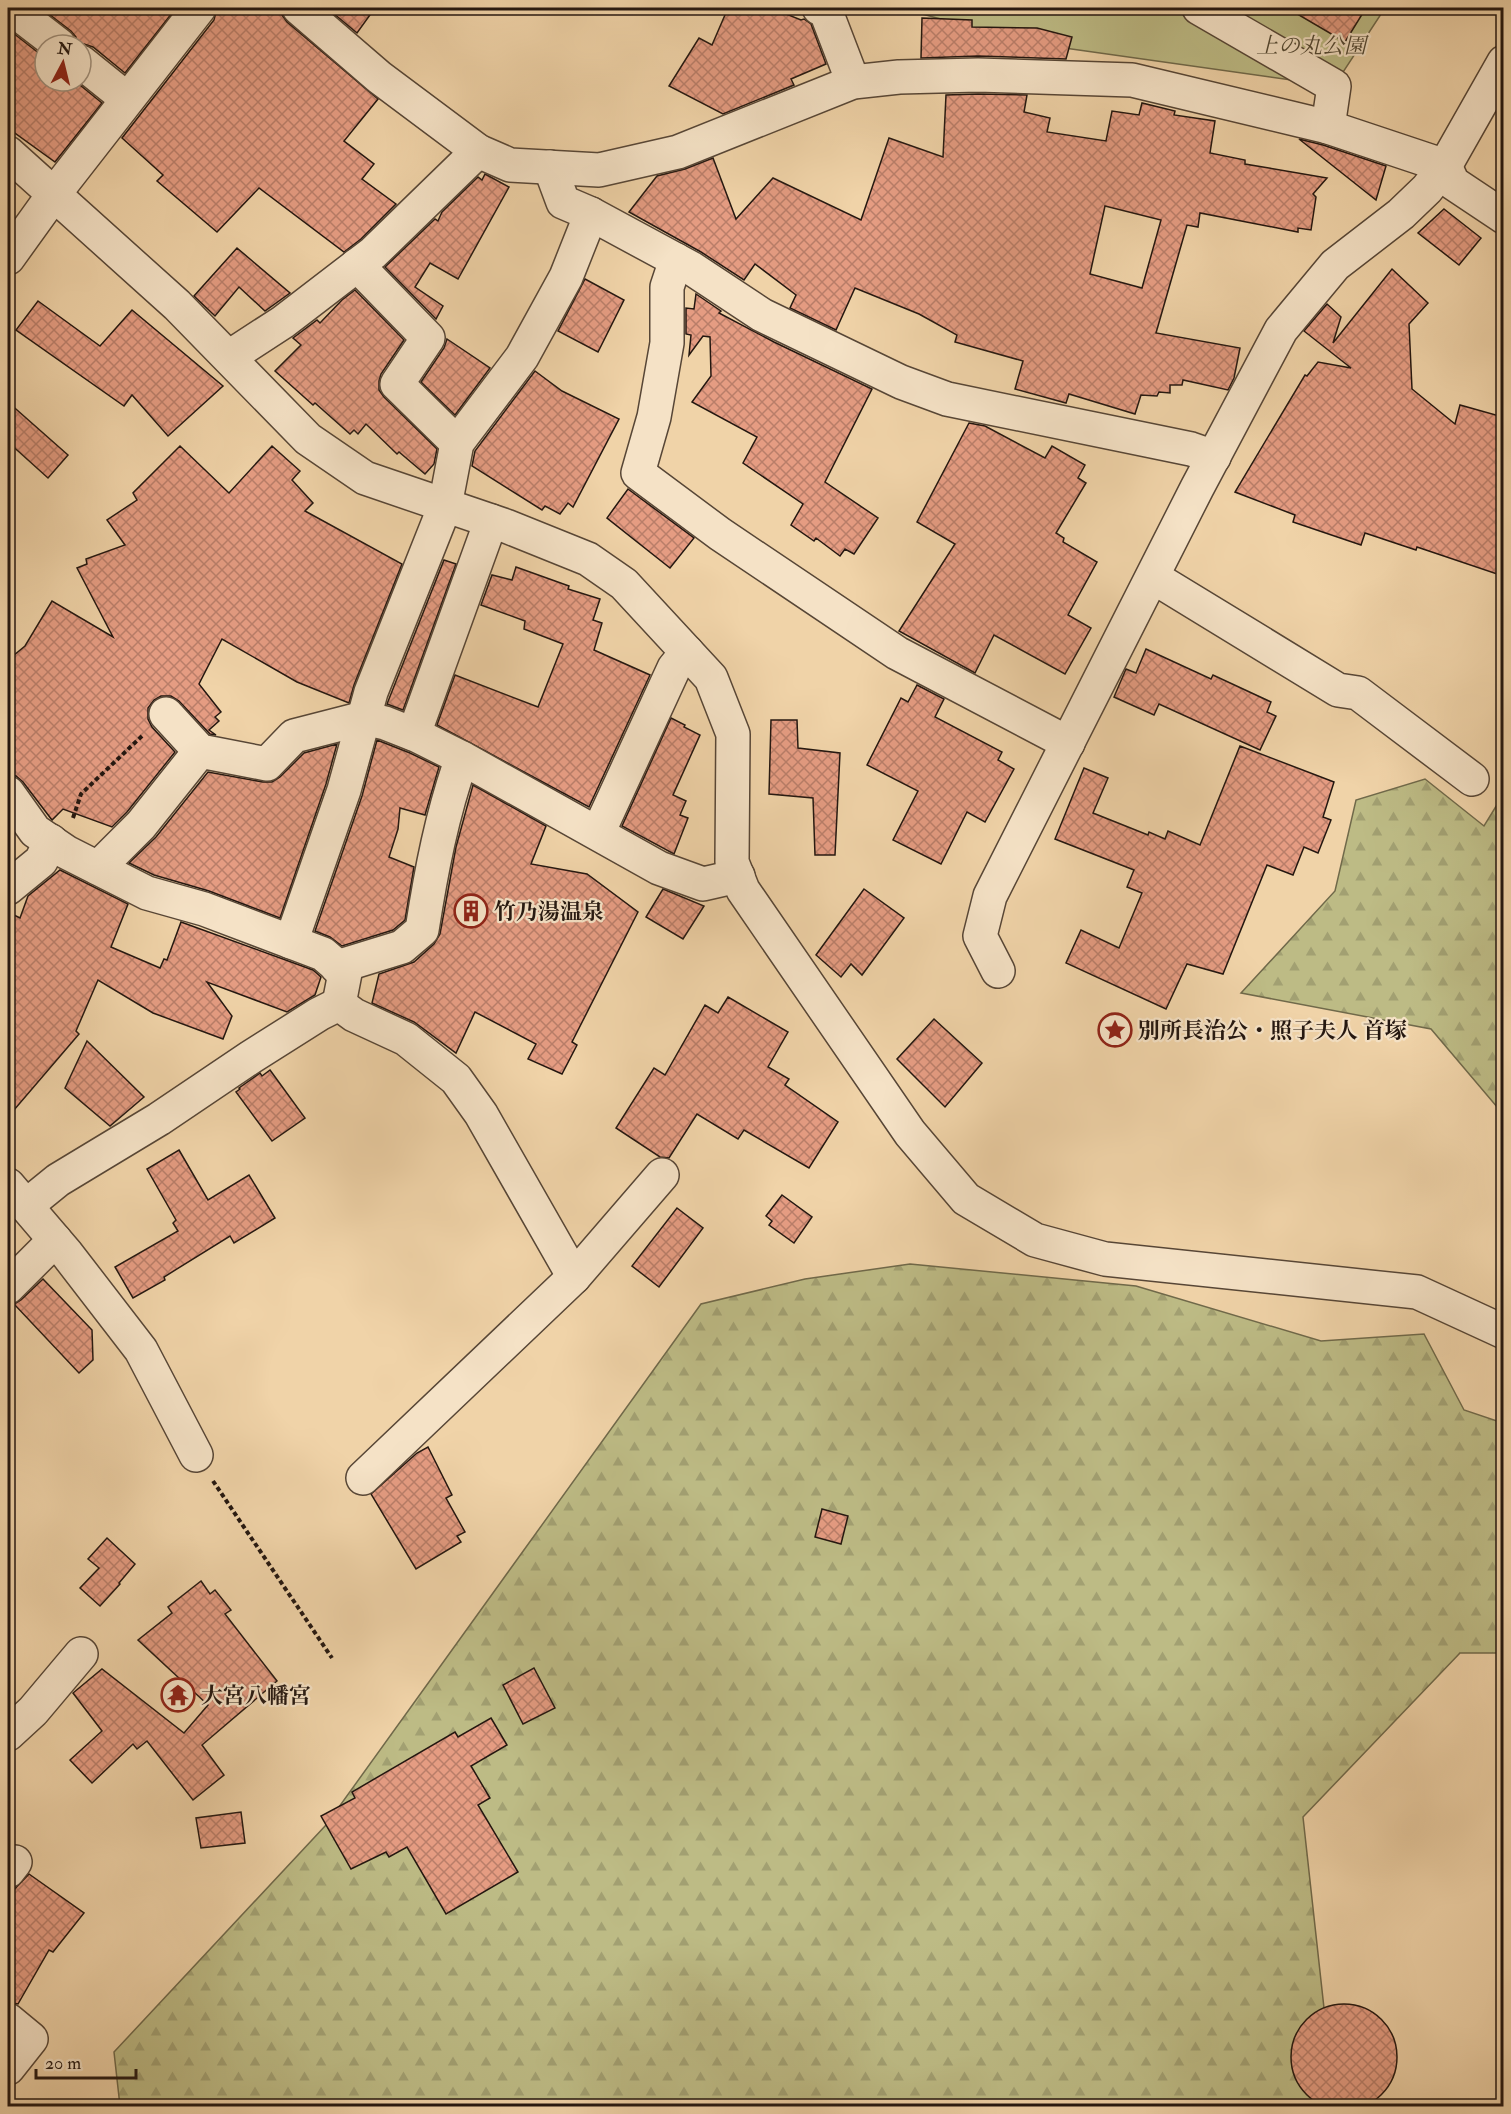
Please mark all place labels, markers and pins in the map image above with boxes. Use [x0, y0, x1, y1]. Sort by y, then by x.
building icon: 竹乃湯温泉 [453, 893, 489, 929]
place label: 竹乃湯温泉 [494, 898, 604, 926]
place icon: 別所長治公・照子夫人 首塚 [1097, 1012, 1133, 1048]
place label: 別所長治公・照子夫人 首塚 [1138, 1017, 1407, 1045]
temple icon: 大宮八幡宮 [160, 1677, 196, 1713]
place label: 大宮八幡宮 [201, 1682, 311, 1710]

